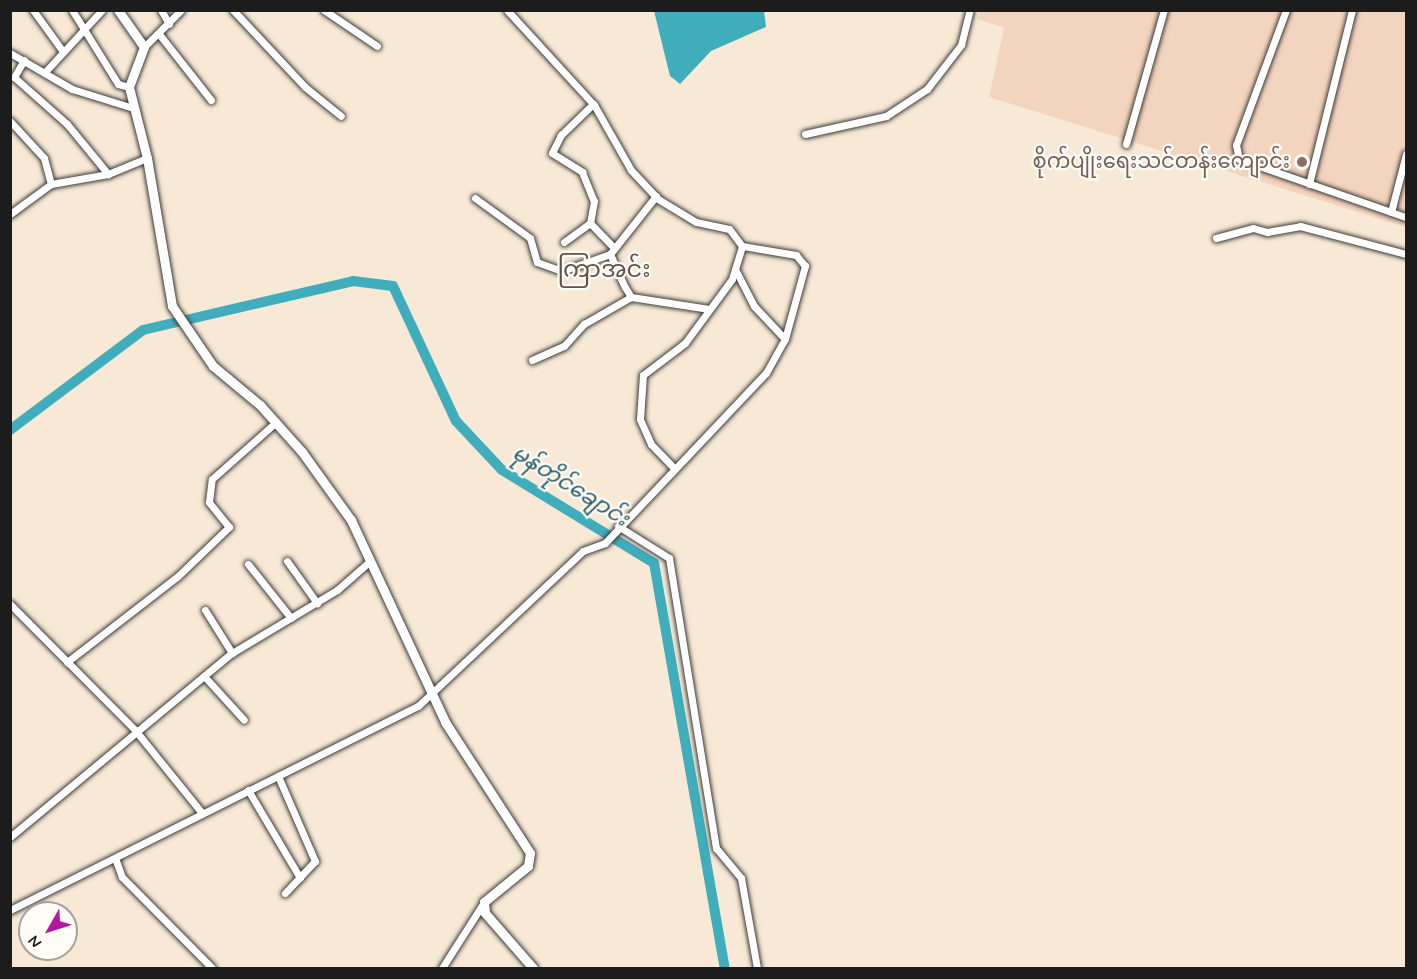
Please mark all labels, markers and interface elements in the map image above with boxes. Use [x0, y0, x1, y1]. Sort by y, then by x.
place label: စိုက်ပျိုးရေးသင်တန်းကျောင်း [1033, 149, 1290, 175]
marker: စိုက်ပျိုးရေးသင်တန်းကျောင်း [1295, 155, 1309, 169]
district label: ကြာအင်း [558, 257, 650, 285]
water label: မုန်တိုင်ချောင်း [507, 441, 633, 533]
north arrow [18, 901, 78, 961]
text: N [24, 931, 47, 952]

